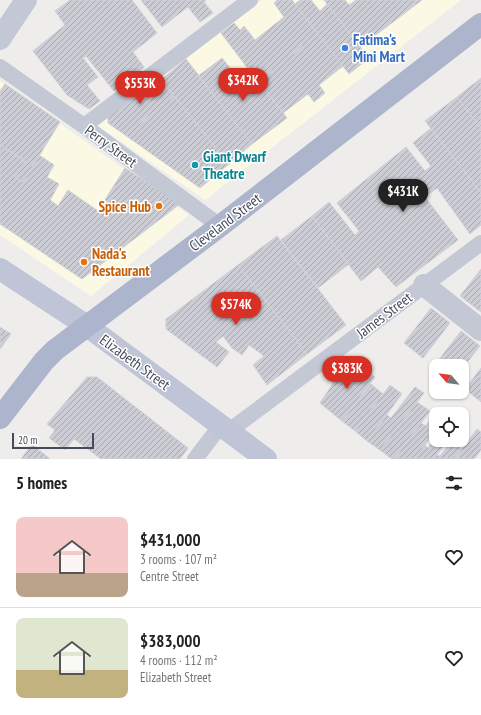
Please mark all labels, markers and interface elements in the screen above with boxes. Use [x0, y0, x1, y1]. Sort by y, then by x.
place label: Fatima's Mini Mart [353, 30, 405, 66]
marker: Fatima's Mini Mart [340, 43, 350, 53]
pin: $342K [215, 68, 271, 102]
pin: $553K [112, 71, 168, 105]
text: $342K [227, 72, 259, 89]
text: $553K [124, 75, 156, 92]
street label: Perry Street [81, 121, 141, 171]
place label: Giant Dwarf Theatre [203, 147, 267, 183]
marker: Giant Dwarf Theatre [190, 160, 200, 170]
pin: $431K [375, 179, 431, 213]
text: $431K [387, 183, 419, 200]
street label: Cleveland Street [185, 189, 265, 255]
place label: Spice Hub [98, 197, 151, 216]
marker: Spice Hub [154, 201, 164, 211]
place label: Nada's Restaurant [92, 244, 150, 280]
marker: Nada's Restaurant [79, 257, 89, 267]
street label: James Street [352, 288, 416, 343]
pin: $574K [208, 292, 264, 326]
text: $574K [220, 296, 252, 313]
street label: Elizabeth Street [96, 330, 174, 394]
pin: $383K [319, 356, 375, 390]
north arrow [429, 359, 469, 399]
map controls [429, 359, 469, 447]
text: $383K [331, 360, 363, 377]
button: locate [429, 407, 469, 447]
scale bar [12, 431, 94, 450]
text: 20 m [18, 433, 37, 447]
text: 5 homes [16, 472, 67, 494]
icon: filters [443, 472, 465, 494]
text: $431,000 [140, 529, 201, 551]
icon: home [48, 533, 96, 581]
icon: heart [443, 546, 465, 568]
text: 3 rooms · 107 m² [140, 551, 217, 568]
text: Centre Street [140, 568, 199, 585]
text: $383,000 [140, 630, 201, 652]
icon: home [48, 634, 96, 682]
icon: heart [443, 647, 465, 669]
text: 4 rooms · 112 m² [140, 652, 218, 669]
text: Elizabeth Street [140, 669, 211, 686]

